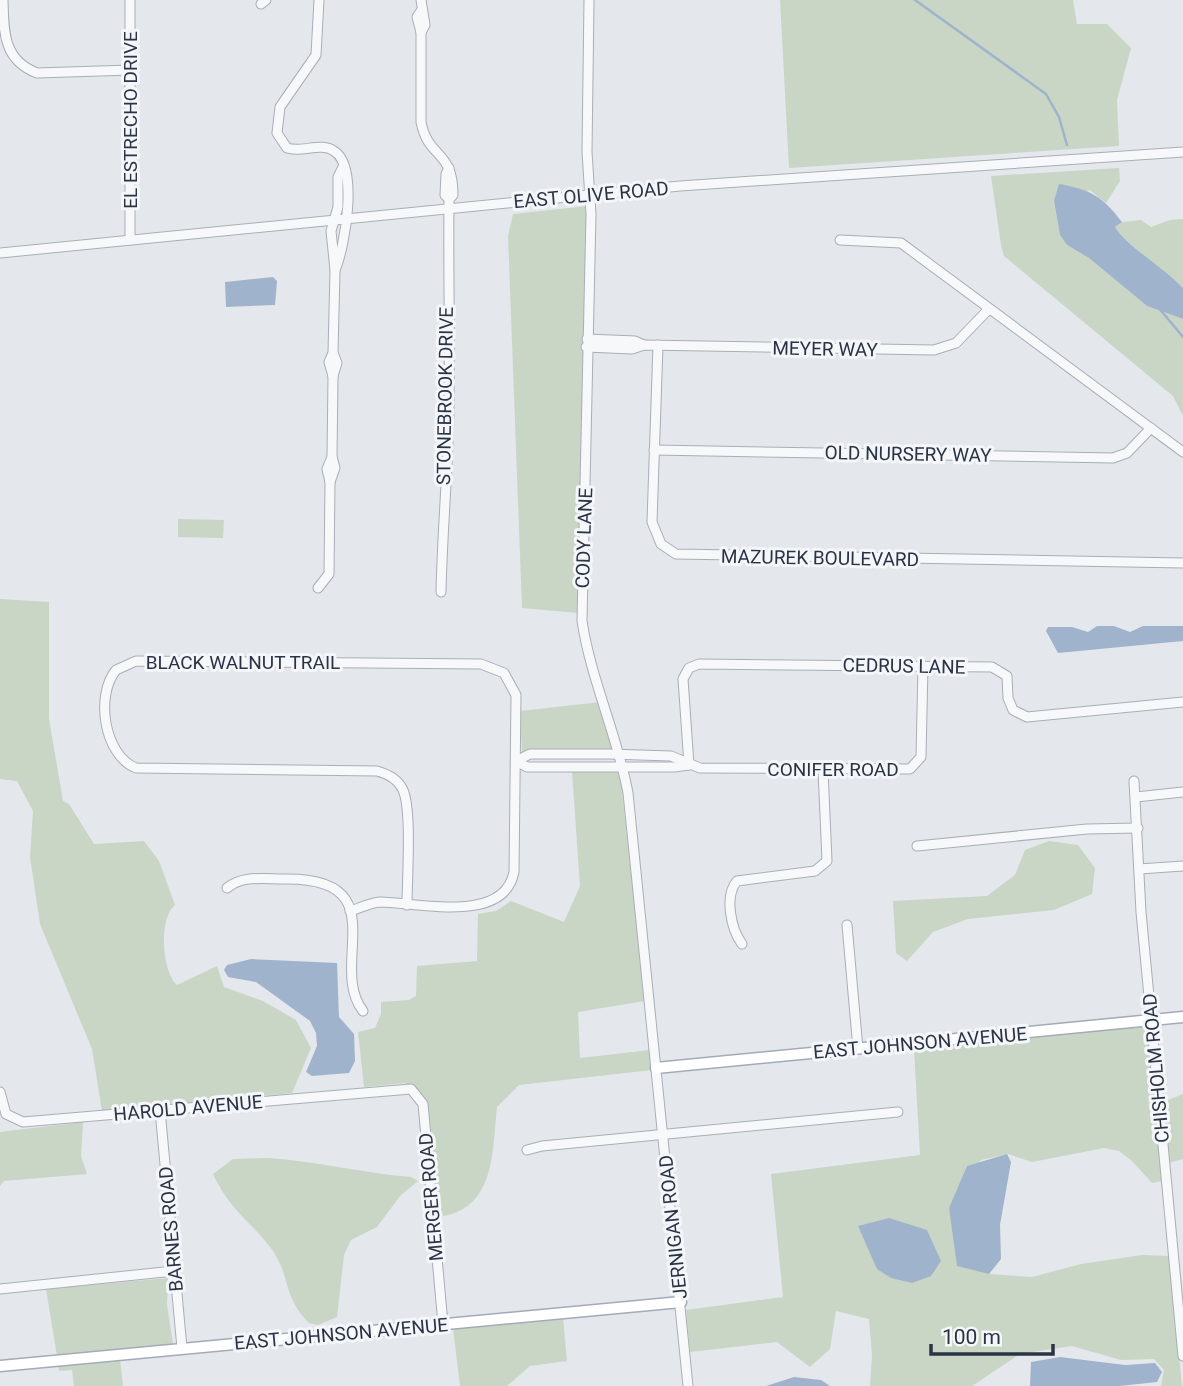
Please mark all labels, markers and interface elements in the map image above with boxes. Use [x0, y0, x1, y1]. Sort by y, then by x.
street label: EL ESTRECHO DRIVE [119, 31, 142, 209]
street label: EAST OLIVE ROAD [512, 177, 670, 213]
street label: STONEBROOK DRIVE [432, 306, 458, 485]
street label: MEYER WAY [772, 337, 878, 361]
street label: OLD NURSERY WAY [824, 441, 992, 467]
street label: CODY LANE [571, 487, 597, 589]
street label: MAZUREK BOULEVARD [721, 545, 919, 571]
street label: BLACK WALNUT TRAIL [146, 651, 340, 674]
street label: CEDRUS LANE [842, 653, 966, 679]
street label: CONIFER ROAD [767, 758, 899, 781]
street label: CHISHOLM ROAD [1138, 992, 1174, 1144]
street label: EAST JOHNSON AVENUE [812, 1022, 1028, 1064]
street label: HAROLD AVENUE [113, 1090, 264, 1126]
street label: MERGER ROAD [414, 1132, 448, 1262]
street label: JERNIGAN ROAD [654, 1154, 692, 1300]
street label: BARNES ROAD [154, 1165, 188, 1293]
scale bar [931, 1312, 1054, 1356]
street label: EAST JOHNSON AVENUE [233, 1313, 449, 1355]
text: 100 m [942, 1325, 1001, 1349]

